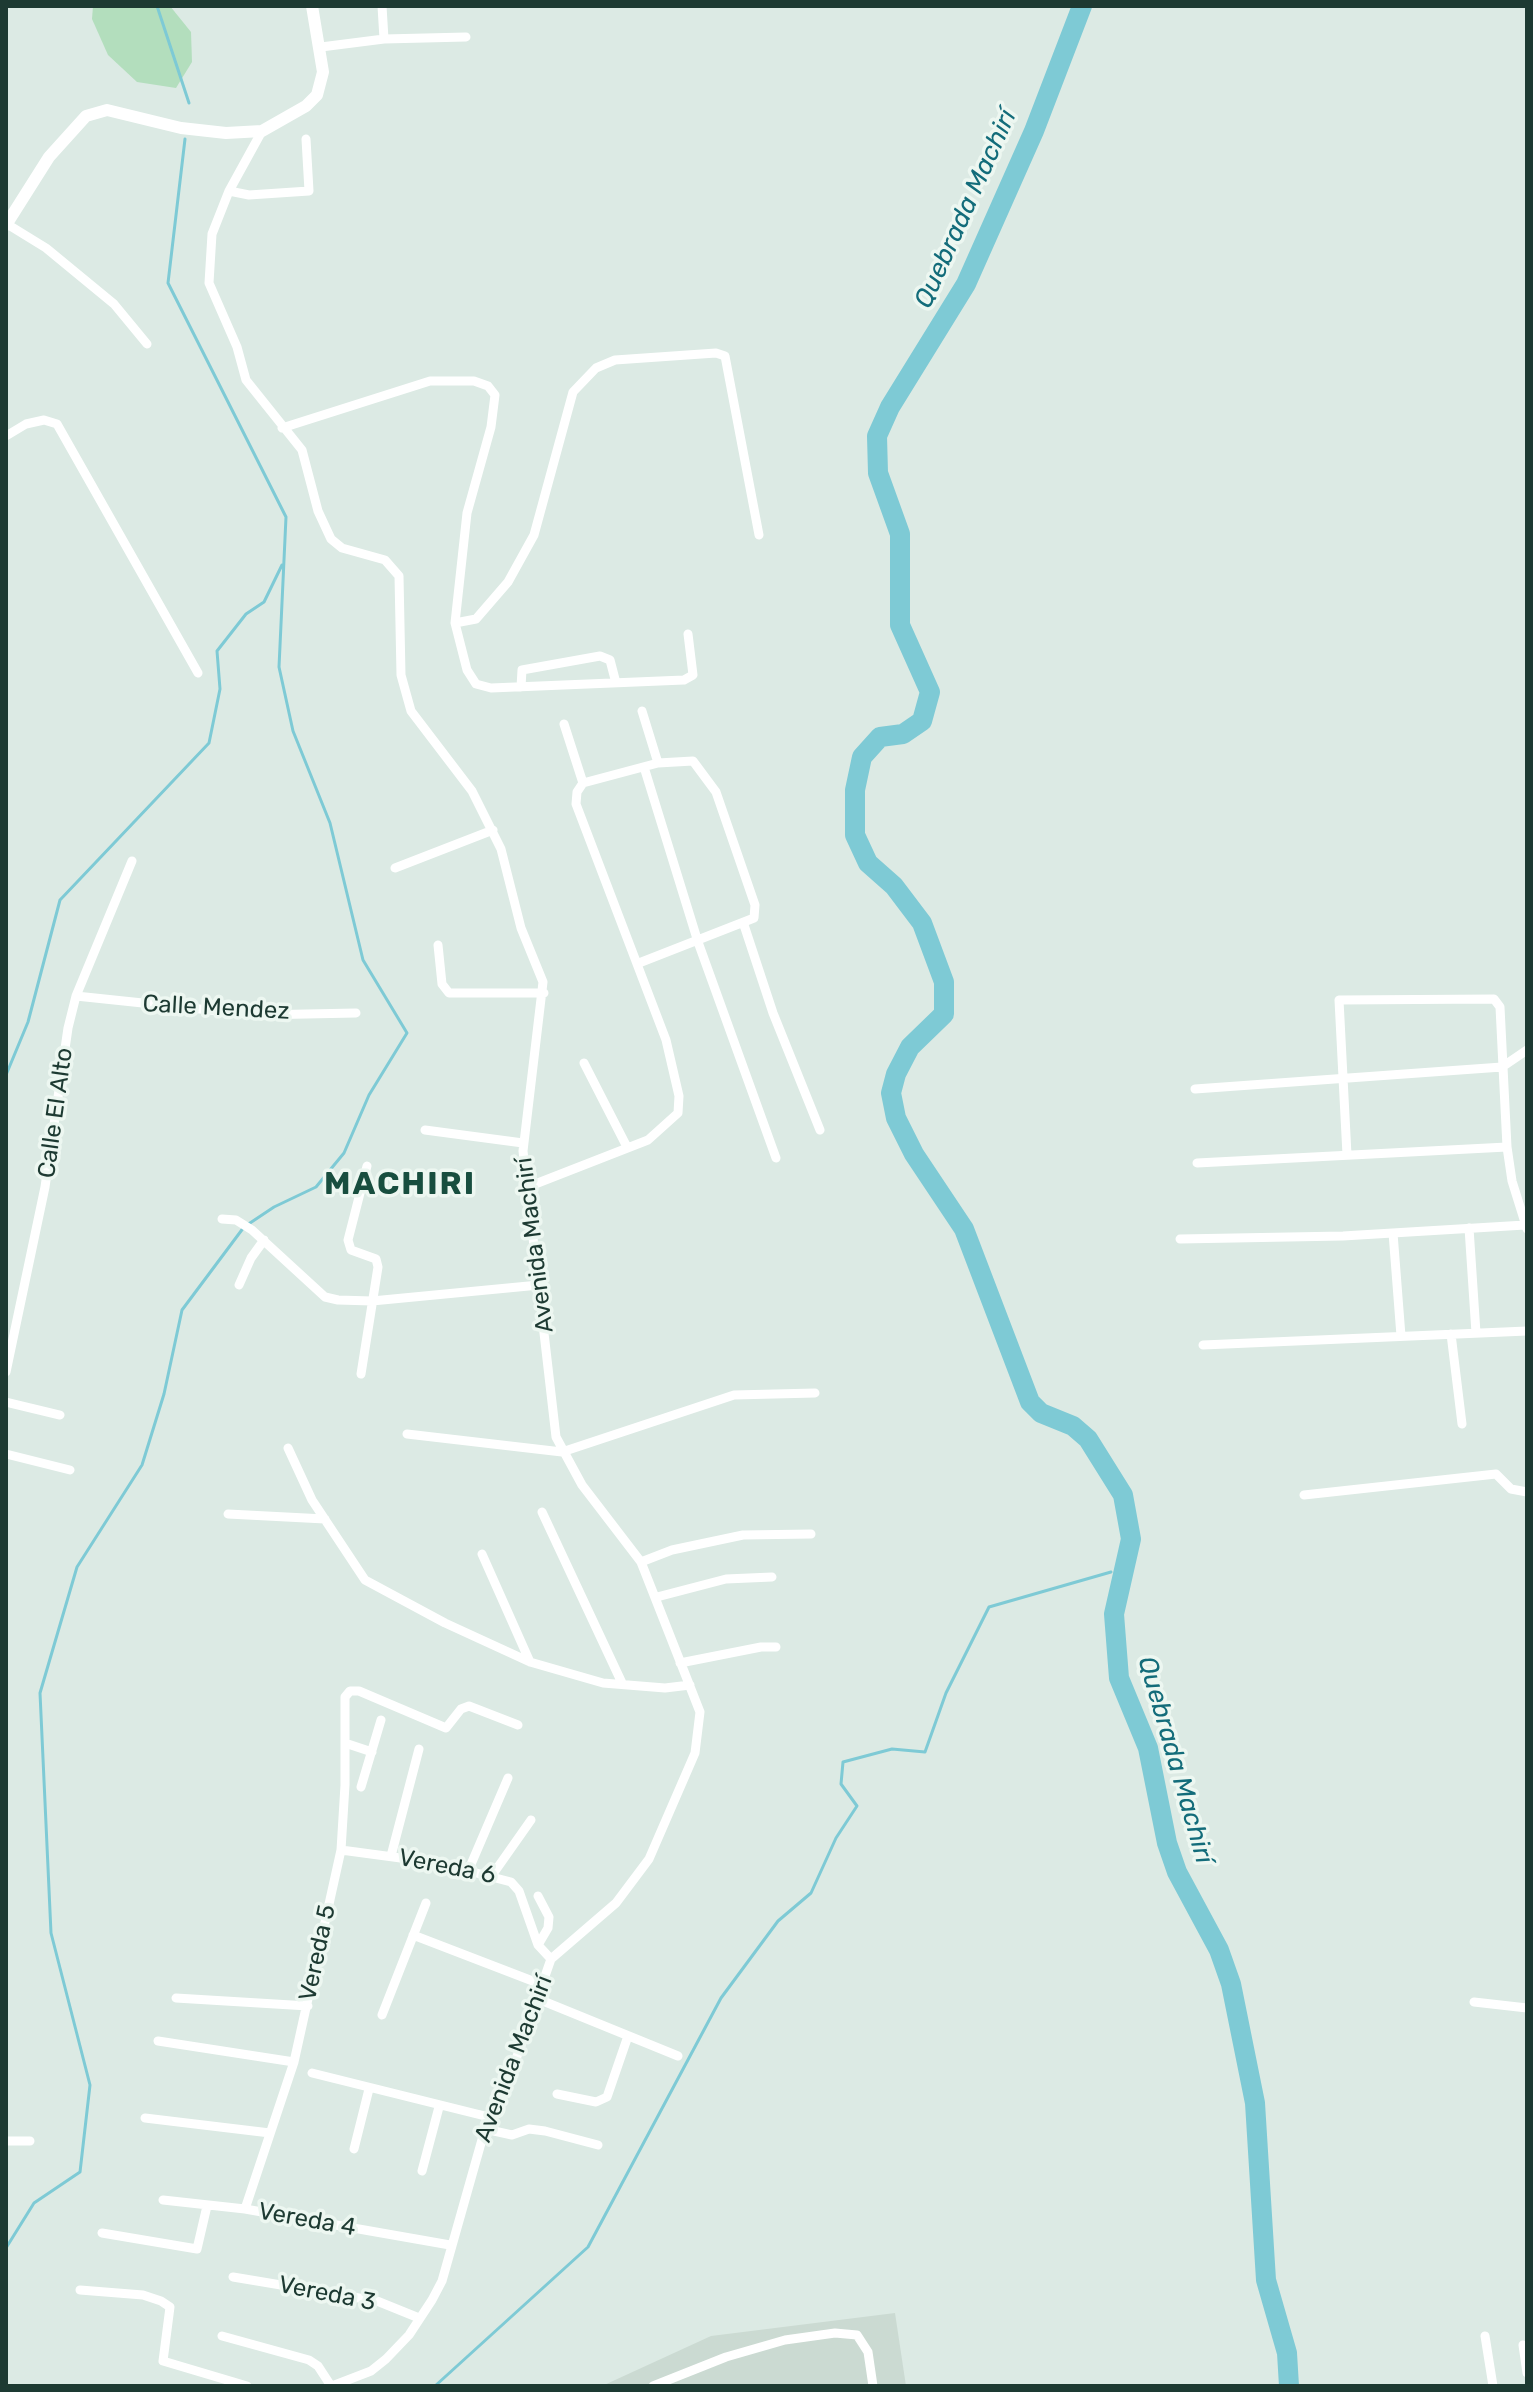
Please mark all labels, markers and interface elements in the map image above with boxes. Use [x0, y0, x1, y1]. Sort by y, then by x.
water label: Quebrada Machirí [908, 105, 1024, 313]
street label: Calle Mendez [142, 990, 290, 1026]
street label: Calle El Alto [33, 1046, 79, 1180]
street label: Avenida Machirí [510, 1156, 560, 1334]
district label: MACHIRI [324, 1166, 476, 1204]
water label: Quebrada Machirí [1130, 1653, 1220, 1867]
street label: Vereda 6 [396, 1844, 498, 1890]
street label: Vereda 5 [294, 1902, 342, 2004]
street label: Avenida Machirí [469, 1972, 559, 2146]
street label: Vereda 4 [256, 2197, 358, 2243]
street label: Vereda 3 [276, 2271, 378, 2317]

